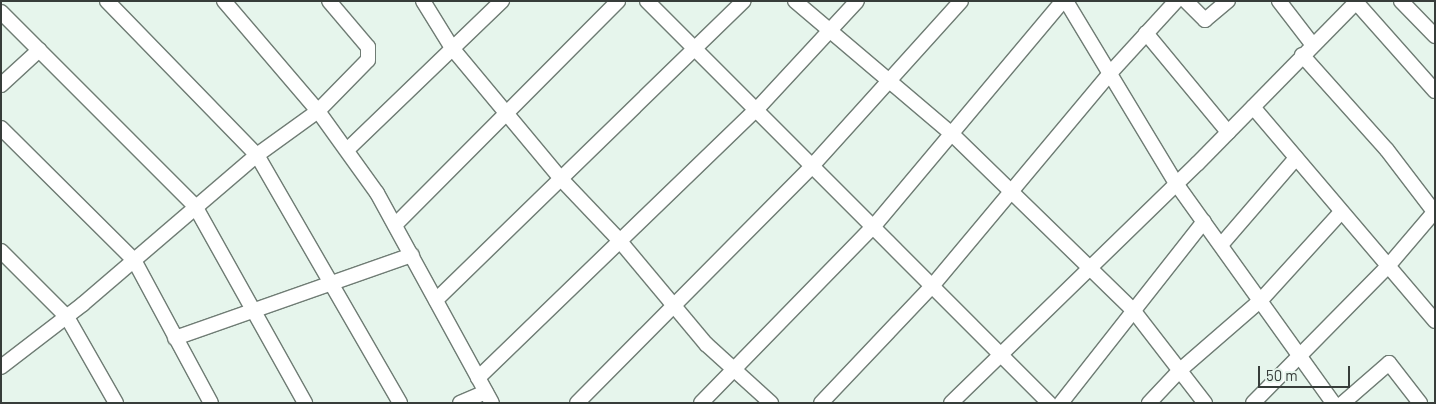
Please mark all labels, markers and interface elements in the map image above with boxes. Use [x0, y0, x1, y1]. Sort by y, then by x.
scale bar [1261, 356, 1354, 388]
text: 50 m [1266, 366, 1298, 384]

